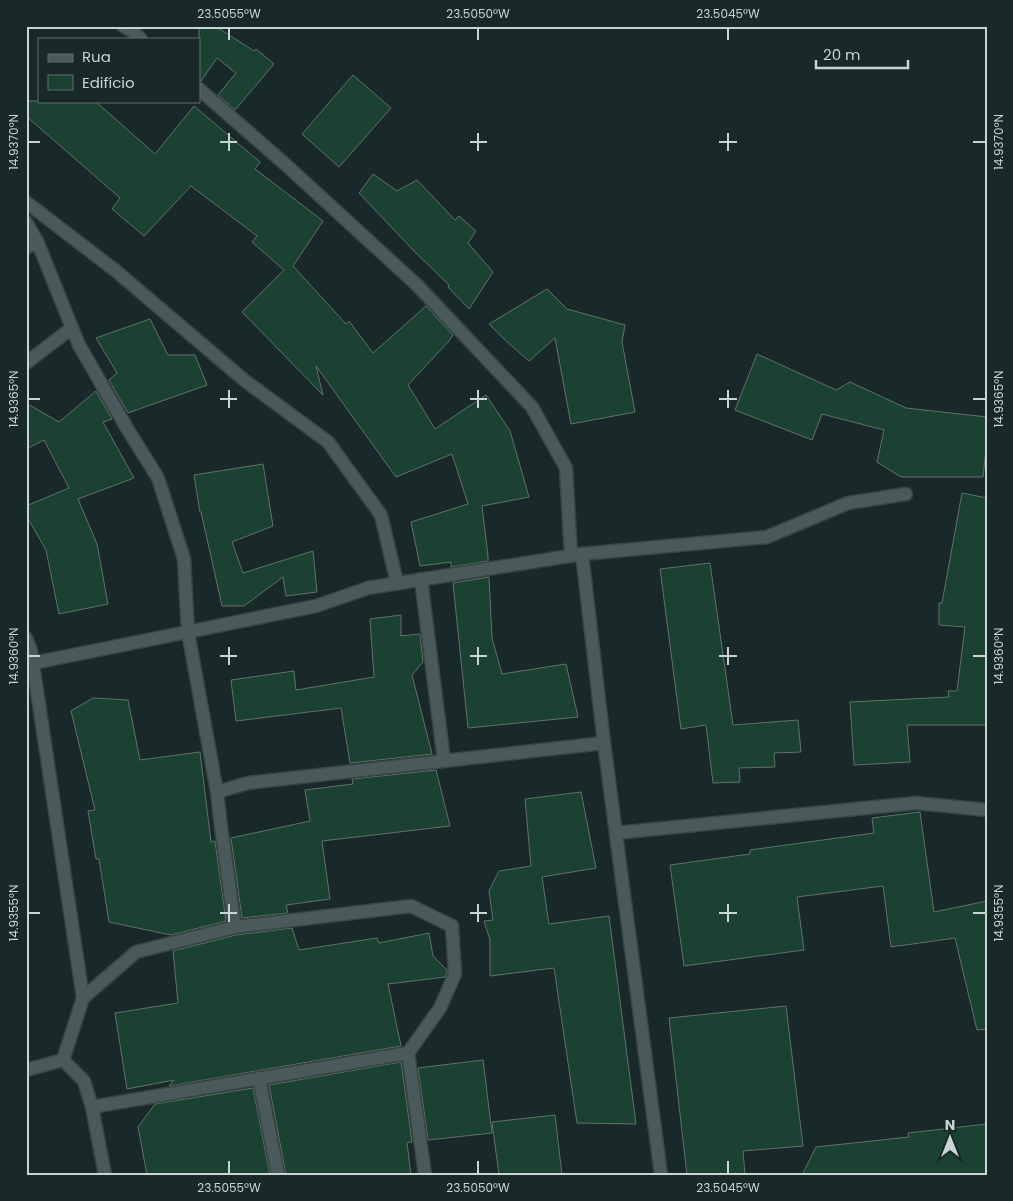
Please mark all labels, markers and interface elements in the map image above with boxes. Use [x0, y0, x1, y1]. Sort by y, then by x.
text: 23.5055°W [197, 5, 261, 22]
text: 23.5050°W [446, 5, 510, 22]
text: 23.5045°W [696, 5, 760, 22]
legend [38, 38, 200, 102]
scale bar [816, 38, 908, 70]
text: 20 m [823, 44, 861, 65]
text: Rua [82, 46, 111, 67]
text: Edifício [82, 72, 135, 93]
text: 14.9370°N [5, 114, 22, 170]
text: 14.9370°N [990, 114, 1007, 170]
text: 14.9365°N [5, 370, 22, 428]
text: 14.9365°N [990, 370, 1007, 428]
text: 14.9360°N [5, 627, 22, 685]
text: 14.9360°N [990, 627, 1007, 685]
text: 14.9355°N [5, 885, 22, 941]
text: 14.9355°N [990, 885, 1007, 941]
north arrow [926, 1114, 976, 1164]
text: N [945, 1115, 955, 1135]
text: 23.5055°W [197, 1179, 261, 1196]
text: 23.5050°W [446, 1179, 510, 1196]
text: 23.5045°W [696, 1179, 760, 1196]

